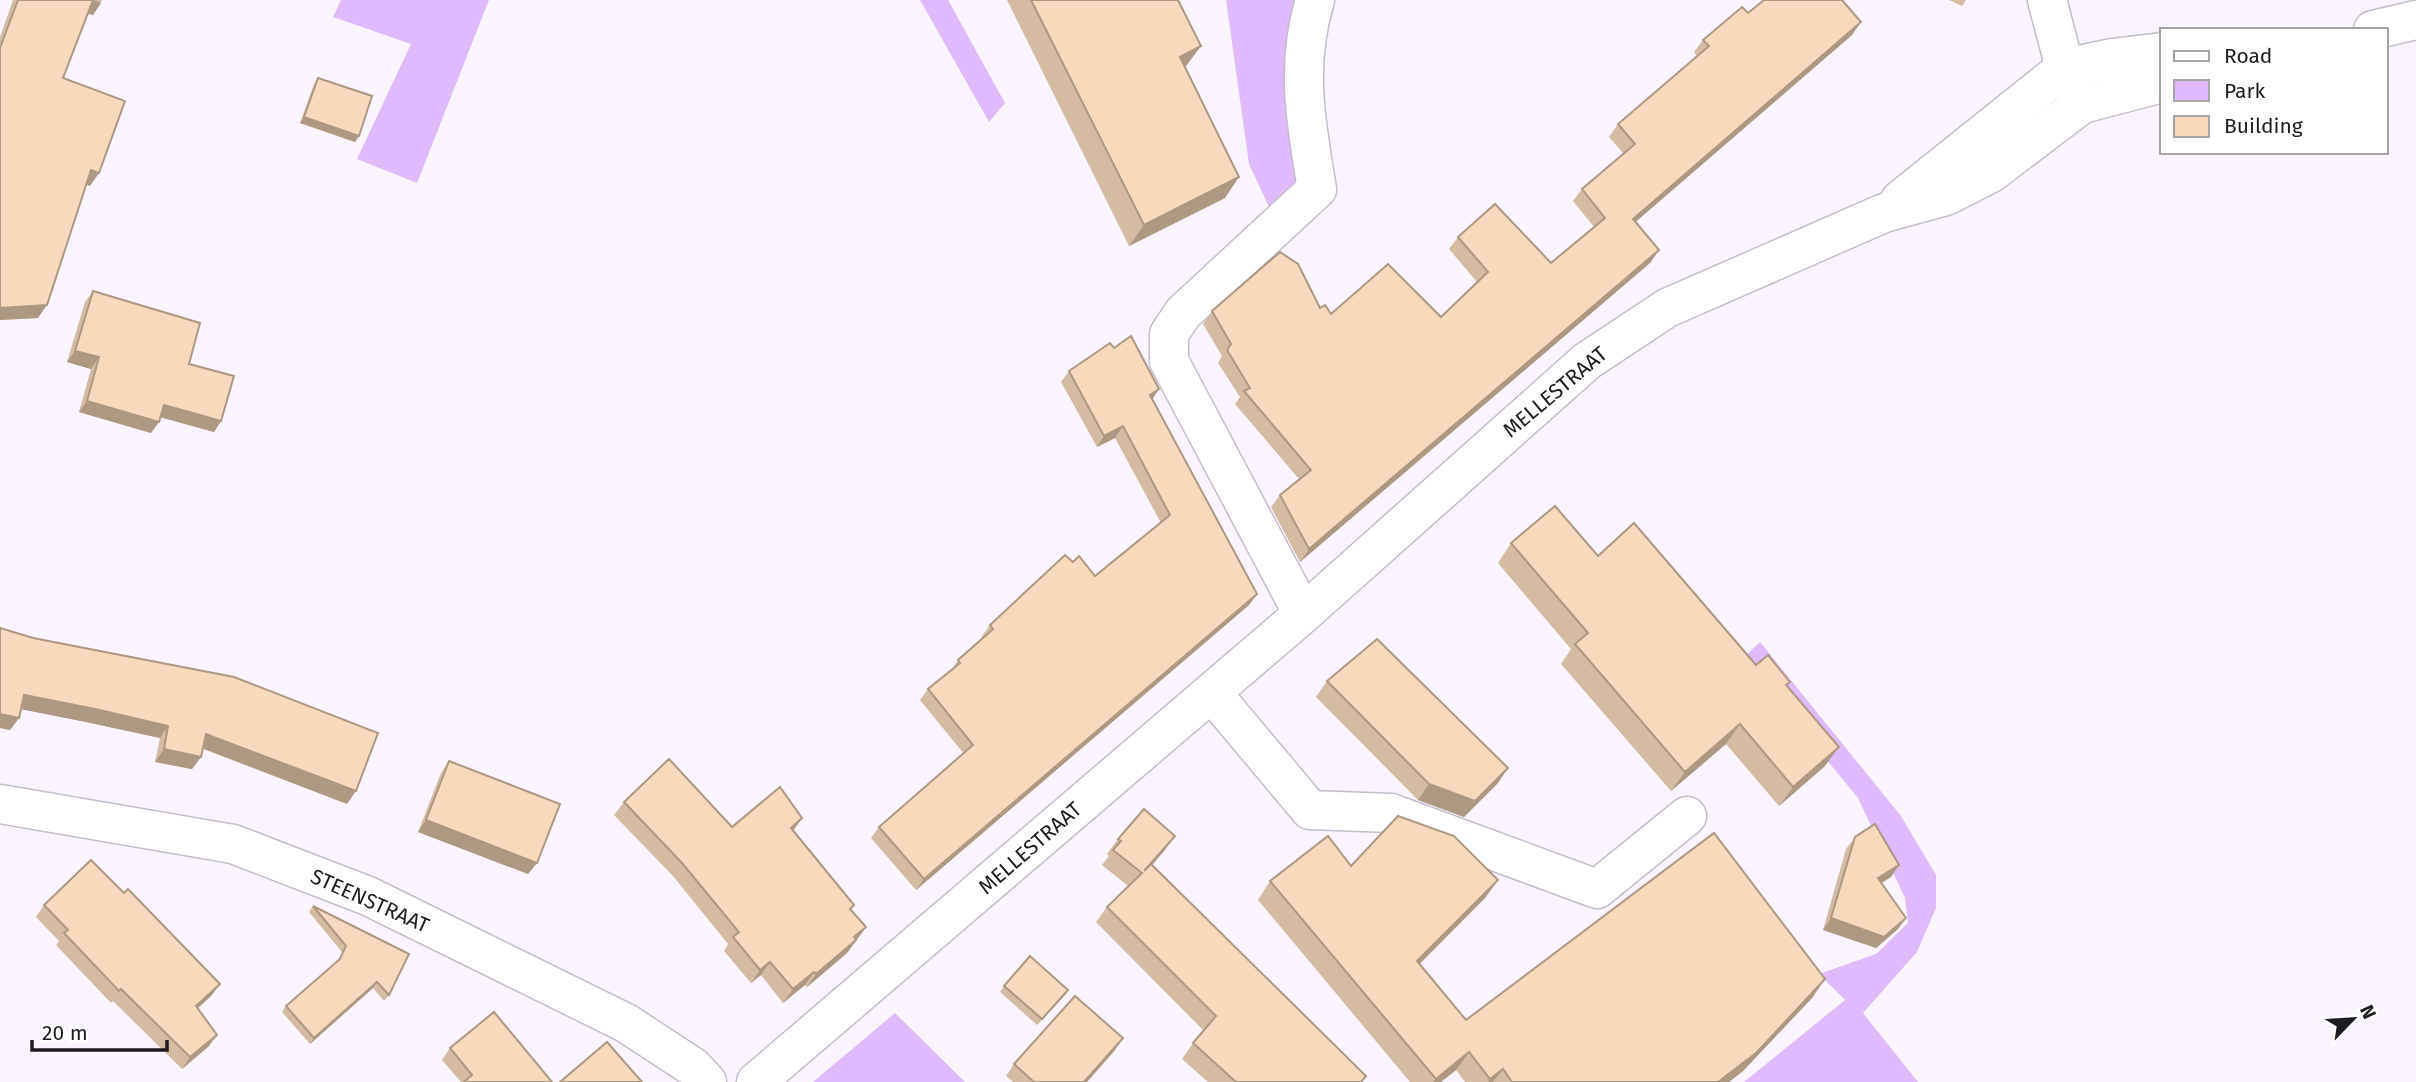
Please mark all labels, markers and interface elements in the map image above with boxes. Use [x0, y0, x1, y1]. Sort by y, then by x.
legend [2160, 28, 2388, 154]
text: Road [2224, 43, 2272, 69]
text: Park [2224, 78, 2266, 104]
text: Building [2224, 113, 2303, 139]
street label: MELLESTRAAT [1498, 341, 1612, 443]
street label: MELLESTRAAT [973, 796, 1087, 900]
street label: STEENSTRAAT [307, 863, 433, 939]
north arrow [2318, 984, 2388, 1054]
text: N [2355, 1001, 2381, 1023]
scale bar [32, 1009, 166, 1052]
text: 20 m [42, 1020, 88, 1046]

